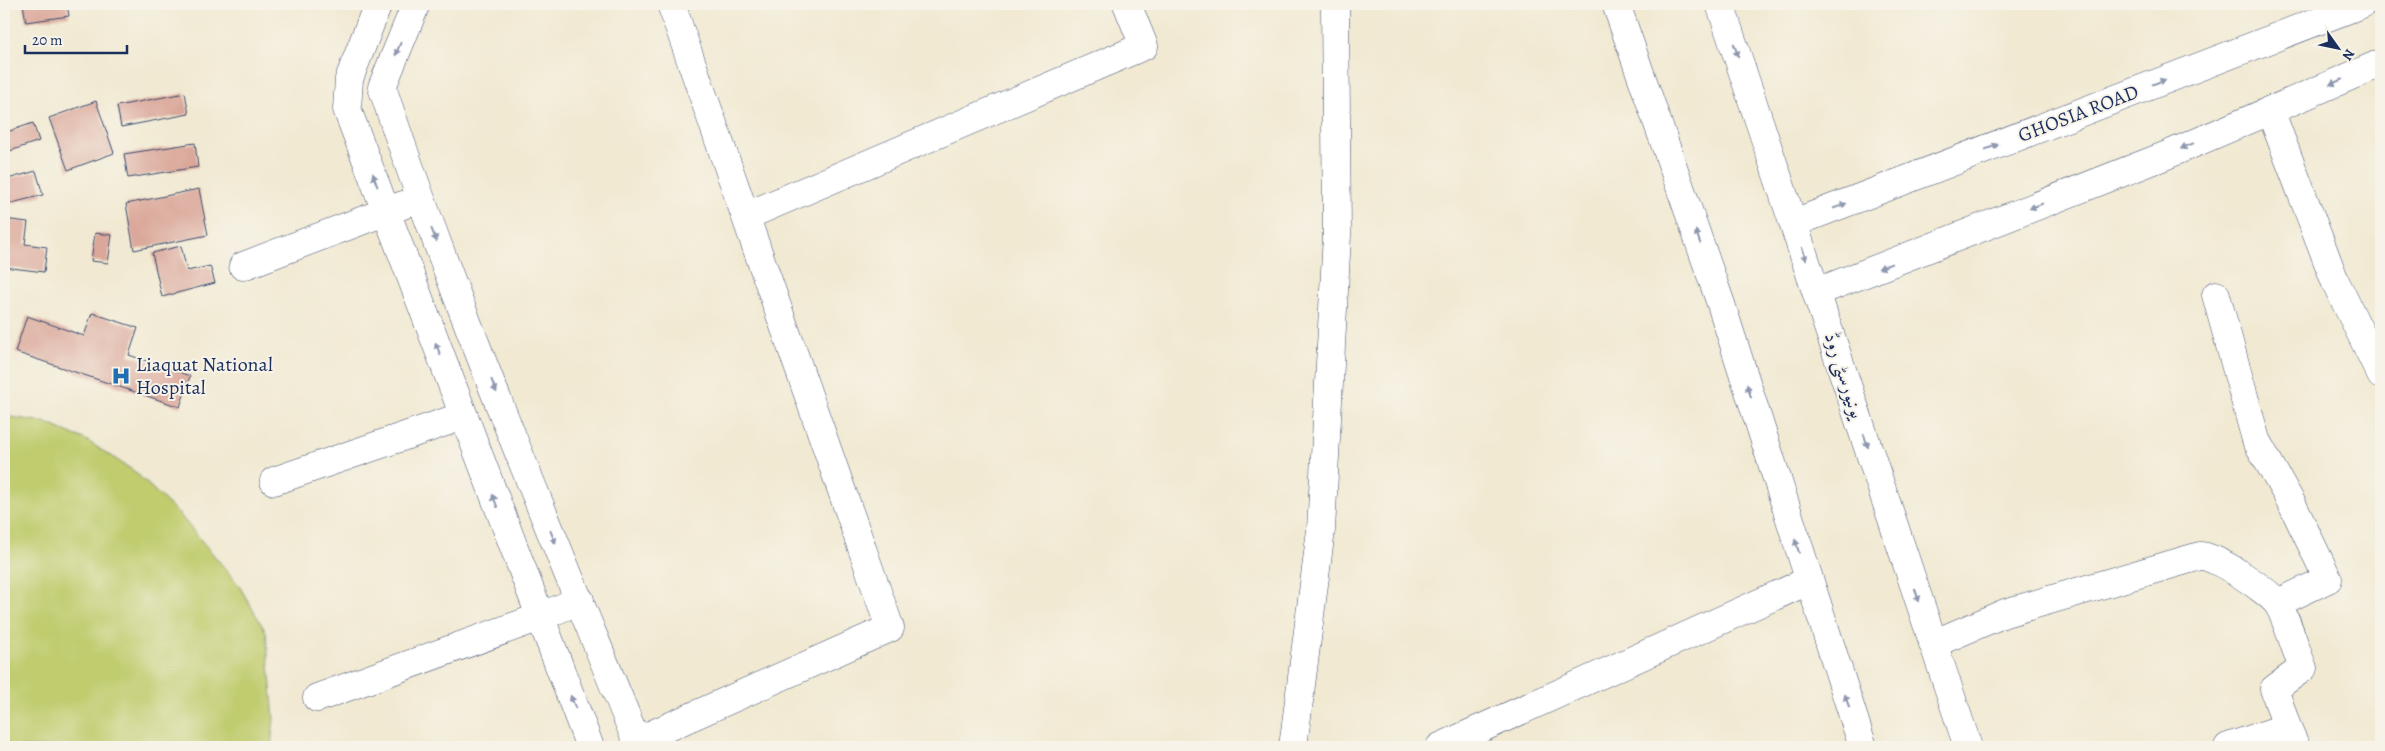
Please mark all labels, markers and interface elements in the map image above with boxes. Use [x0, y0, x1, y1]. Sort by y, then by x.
scale bar [25, 22, 128, 54]
north arrow [2312, 22, 2362, 72]
text: 20 m [32, 30, 63, 50]
one-way arrow [393, 42, 401, 56]
one-way arrow [1732, 43, 1740, 58]
text: N [2338, 45, 2359, 64]
street label: GHOSIA ROAD [2014, 78, 2142, 149]
one-way arrow [2152, 78, 2167, 85]
one-way arrow [2329, 79, 2343, 87]
one-way arrow [1984, 143, 1999, 150]
one-way arrow [2180, 143, 2194, 151]
one-way arrow [371, 173, 378, 188]
one-way arrow [1833, 201, 1847, 209]
one-way arrow [2028, 202, 2043, 210]
one-way arrow [431, 227, 438, 242]
one-way arrow [1694, 229, 1702, 244]
one-way arrow [1801, 246, 1809, 261]
one-way arrow [1877, 262, 1892, 270]
street label: یونیورسٹی روڈ [1817, 329, 1872, 423]
one-way arrow [434, 341, 442, 356]
place label: Liaquat National Hospital [136, 351, 273, 401]
hospital icon: Liaquat National Hospital [110, 365, 132, 387]
one-way arrow [490, 379, 498, 393]
one-way arrow [1744, 384, 1752, 399]
one-way arrow [1863, 434, 1871, 449]
one-way arrow [491, 493, 499, 508]
one-way arrow [550, 530, 558, 544]
one-way arrow [1793, 539, 1801, 554]
one-way arrow [1914, 588, 1922, 603]
one-way arrow [1843, 693, 1851, 708]
one-way arrow [568, 695, 576, 709]

